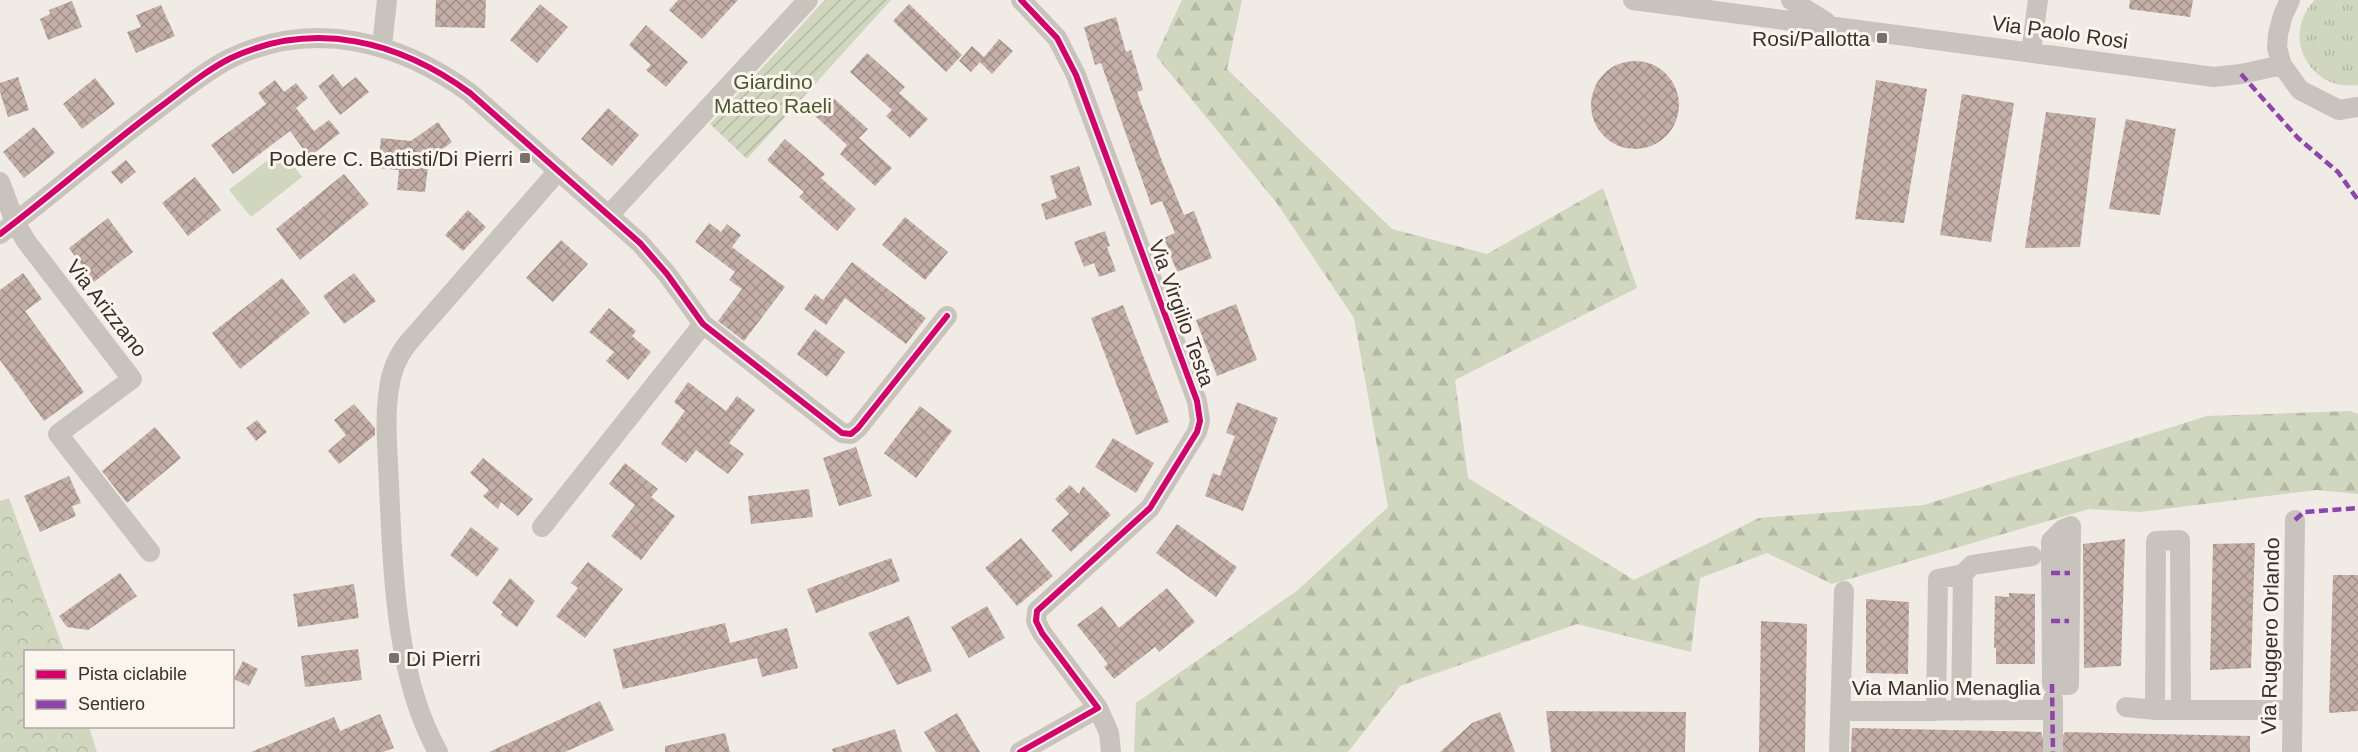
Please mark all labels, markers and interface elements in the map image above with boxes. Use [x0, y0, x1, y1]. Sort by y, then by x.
street label: Via Paolo Rosi [1990, 11, 2130, 53]
place label: Rosi/Pallotta [1752, 27, 1870, 50]
marker: Rosi/Pallotta [1875, 31, 1889, 45]
park label: Giardino Matteo Raeli [714, 70, 832, 117]
place label: Podere C. Battisti/Di Pierri [269, 147, 513, 170]
marker: Podere C. Battisti/Di Pierri [518, 151, 532, 165]
street label: Via Virgilio Testa [1145, 237, 1219, 390]
street label: Via Arizzano [62, 255, 152, 361]
street label: Via Ruggero Orlando [2257, 537, 2283, 735]
place label: Di Pierri [406, 647, 481, 670]
legend [24, 650, 234, 728]
marker: Di Pierri [387, 651, 401, 665]
text: Pista ciclabile [78, 664, 187, 684]
street label: Via Manlio Menaglia [1852, 676, 2041, 699]
text: Sentiero [78, 694, 145, 714]

